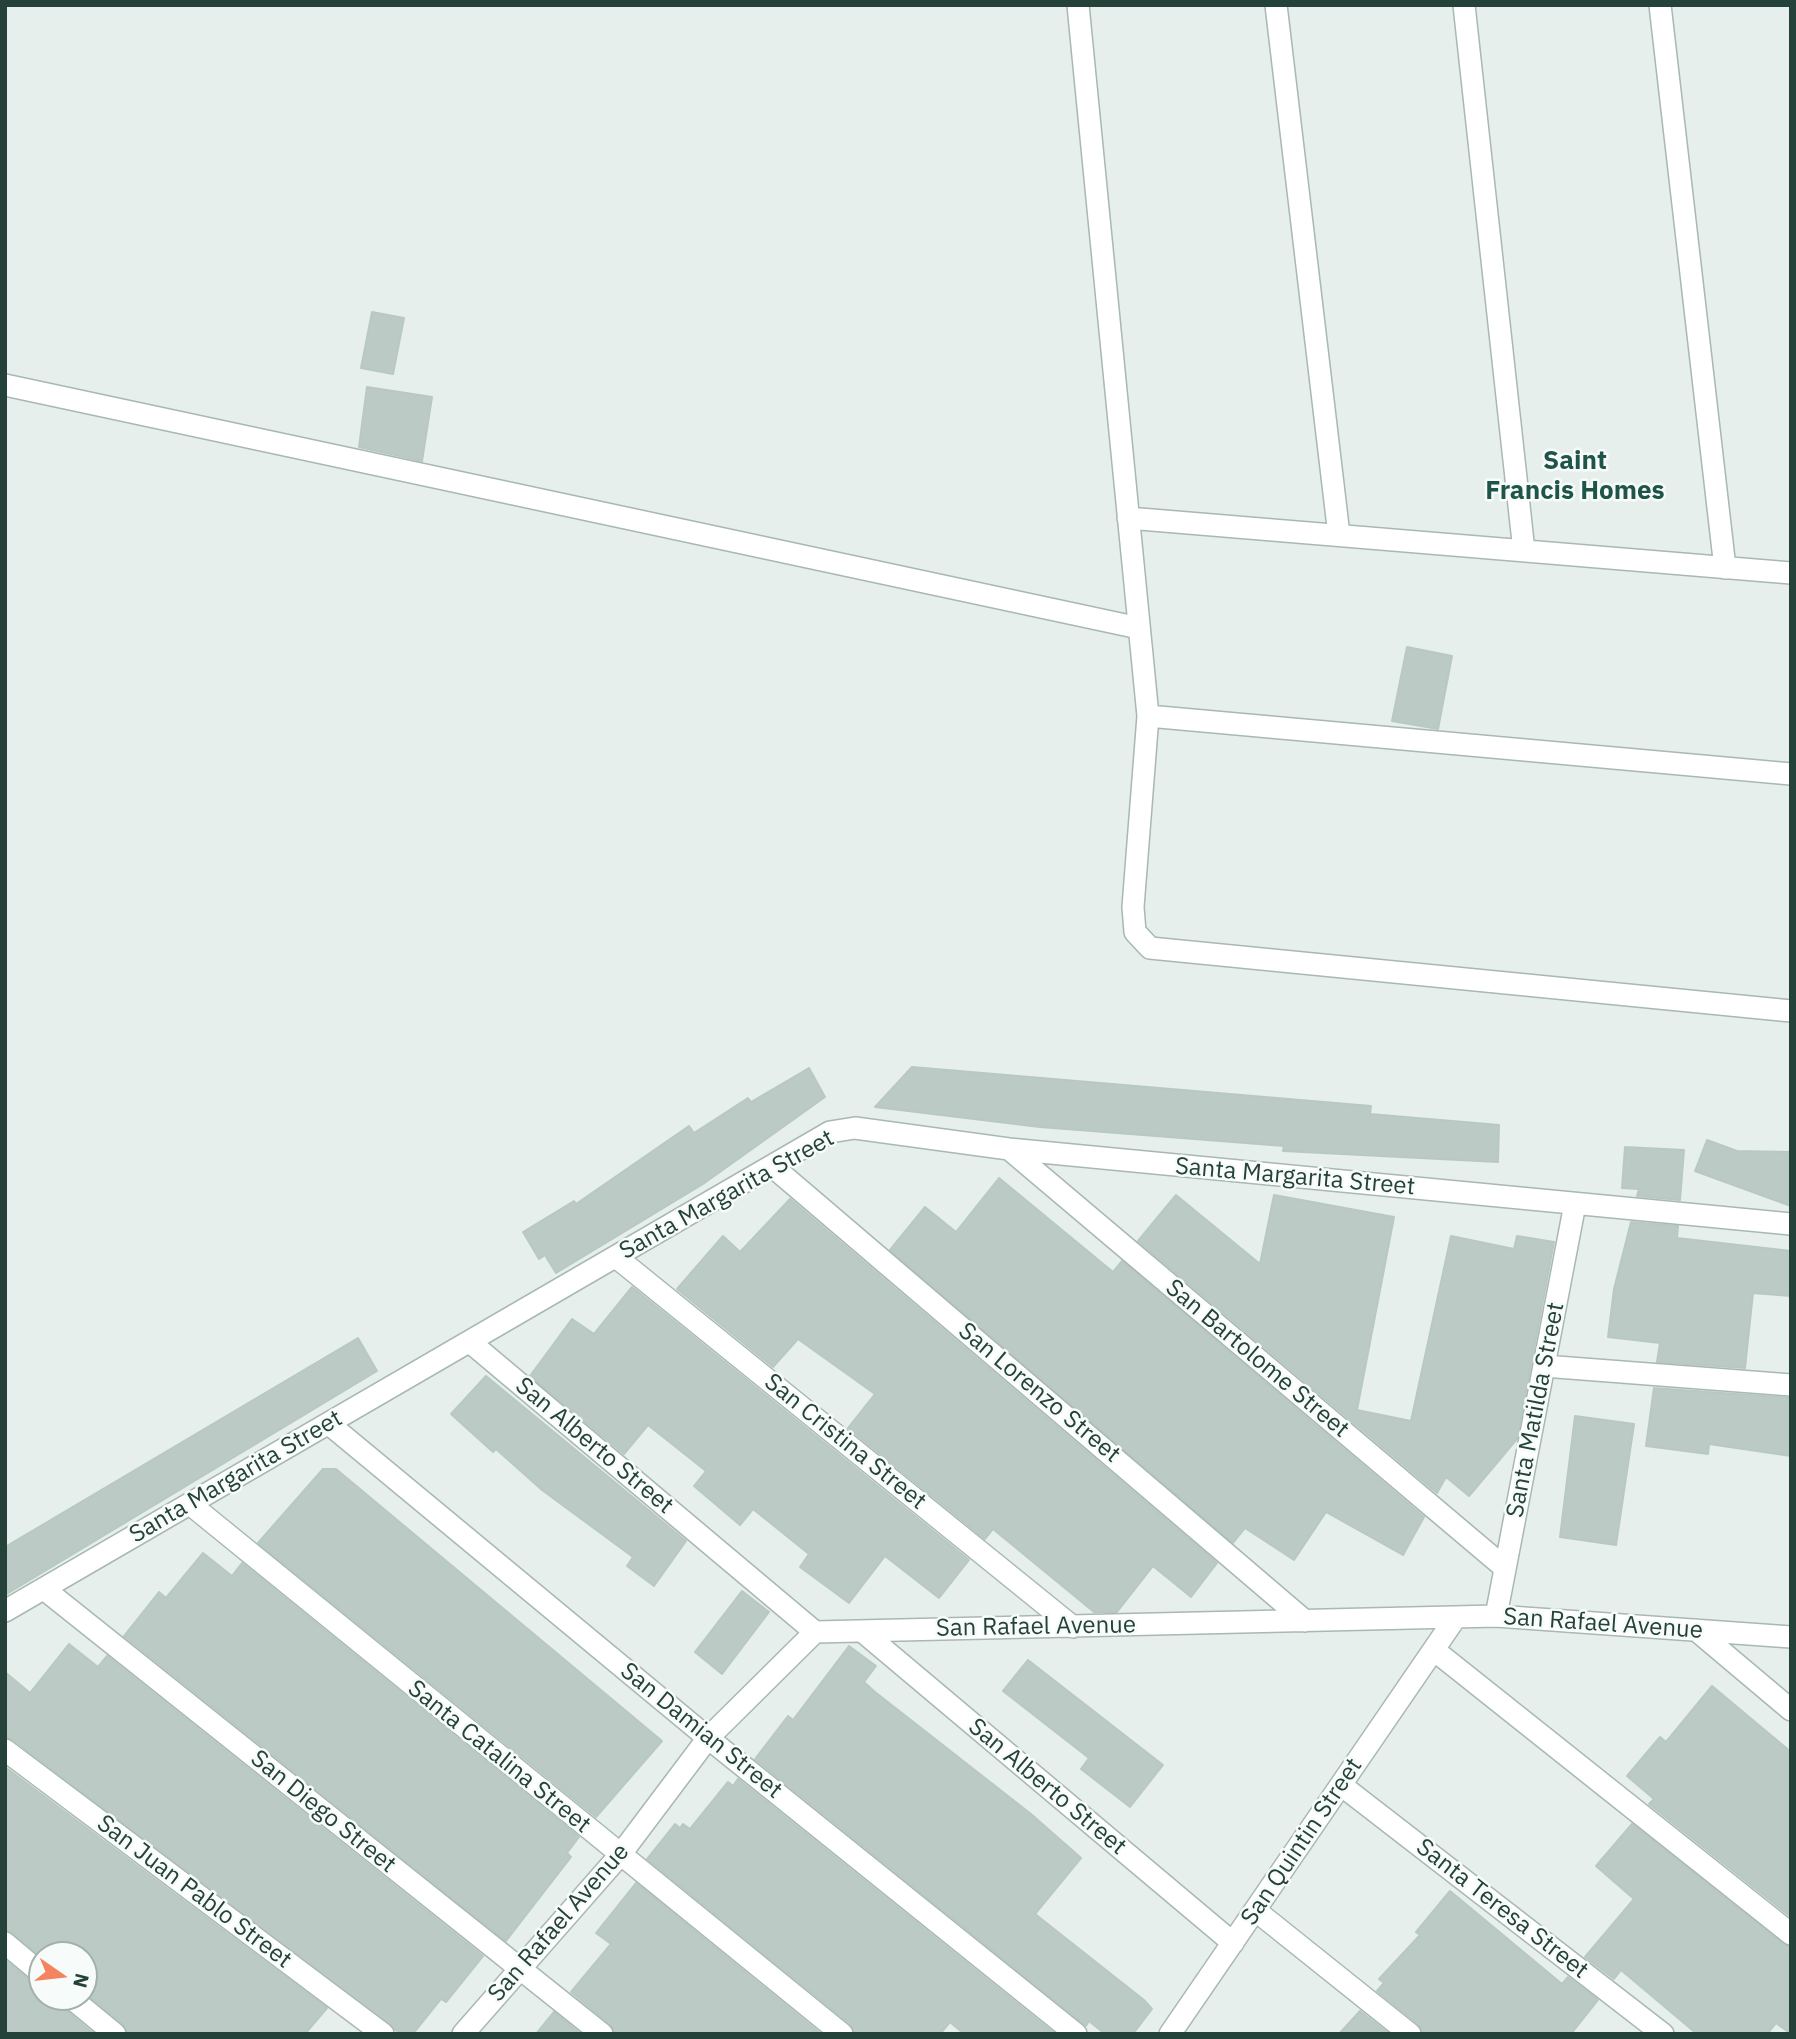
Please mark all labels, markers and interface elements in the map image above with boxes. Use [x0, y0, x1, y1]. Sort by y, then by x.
district label: Saint Francis Homes [1485, 445, 1665, 506]
street label: Santa Margarita Street [615, 1124, 839, 1266]
street label: Santa Margarita Street [1174, 1152, 1416, 1202]
street label: San Bartolome Street [1159, 1274, 1355, 1444]
street label: Santa Matilda Street [1501, 1300, 1571, 1520]
street label: San Lorenzo Street [952, 1317, 1126, 1469]
street label: San Cristina Street [758, 1368, 932, 1516]
street label: San Alberto Street [509, 1372, 679, 1520]
street label: Santa Margarita Street [125, 1404, 347, 1550]
street label: San Rafael Avenue [1502, 1603, 1704, 1645]
street label: San Rafael Avenue [936, 1611, 1136, 1643]
street label: San Damian Street [614, 1657, 788, 1805]
street label: Santa Catalina Street [402, 1674, 596, 1840]
street label: San Alberto Street [962, 1713, 1132, 1861]
street label: San Diego Street [244, 1745, 402, 1879]
street label: San Quintin Street [1235, 1753, 1369, 1931]
street label: San Juan Pablo Street [91, 1809, 297, 1975]
street label: Santa Teresa Street [1410, 1833, 1594, 1985]
street label: San Rafael Avenue [482, 1838, 636, 2008]
north arrow [28, 1941, 98, 2011]
text: N [68, 1971, 95, 1990]

